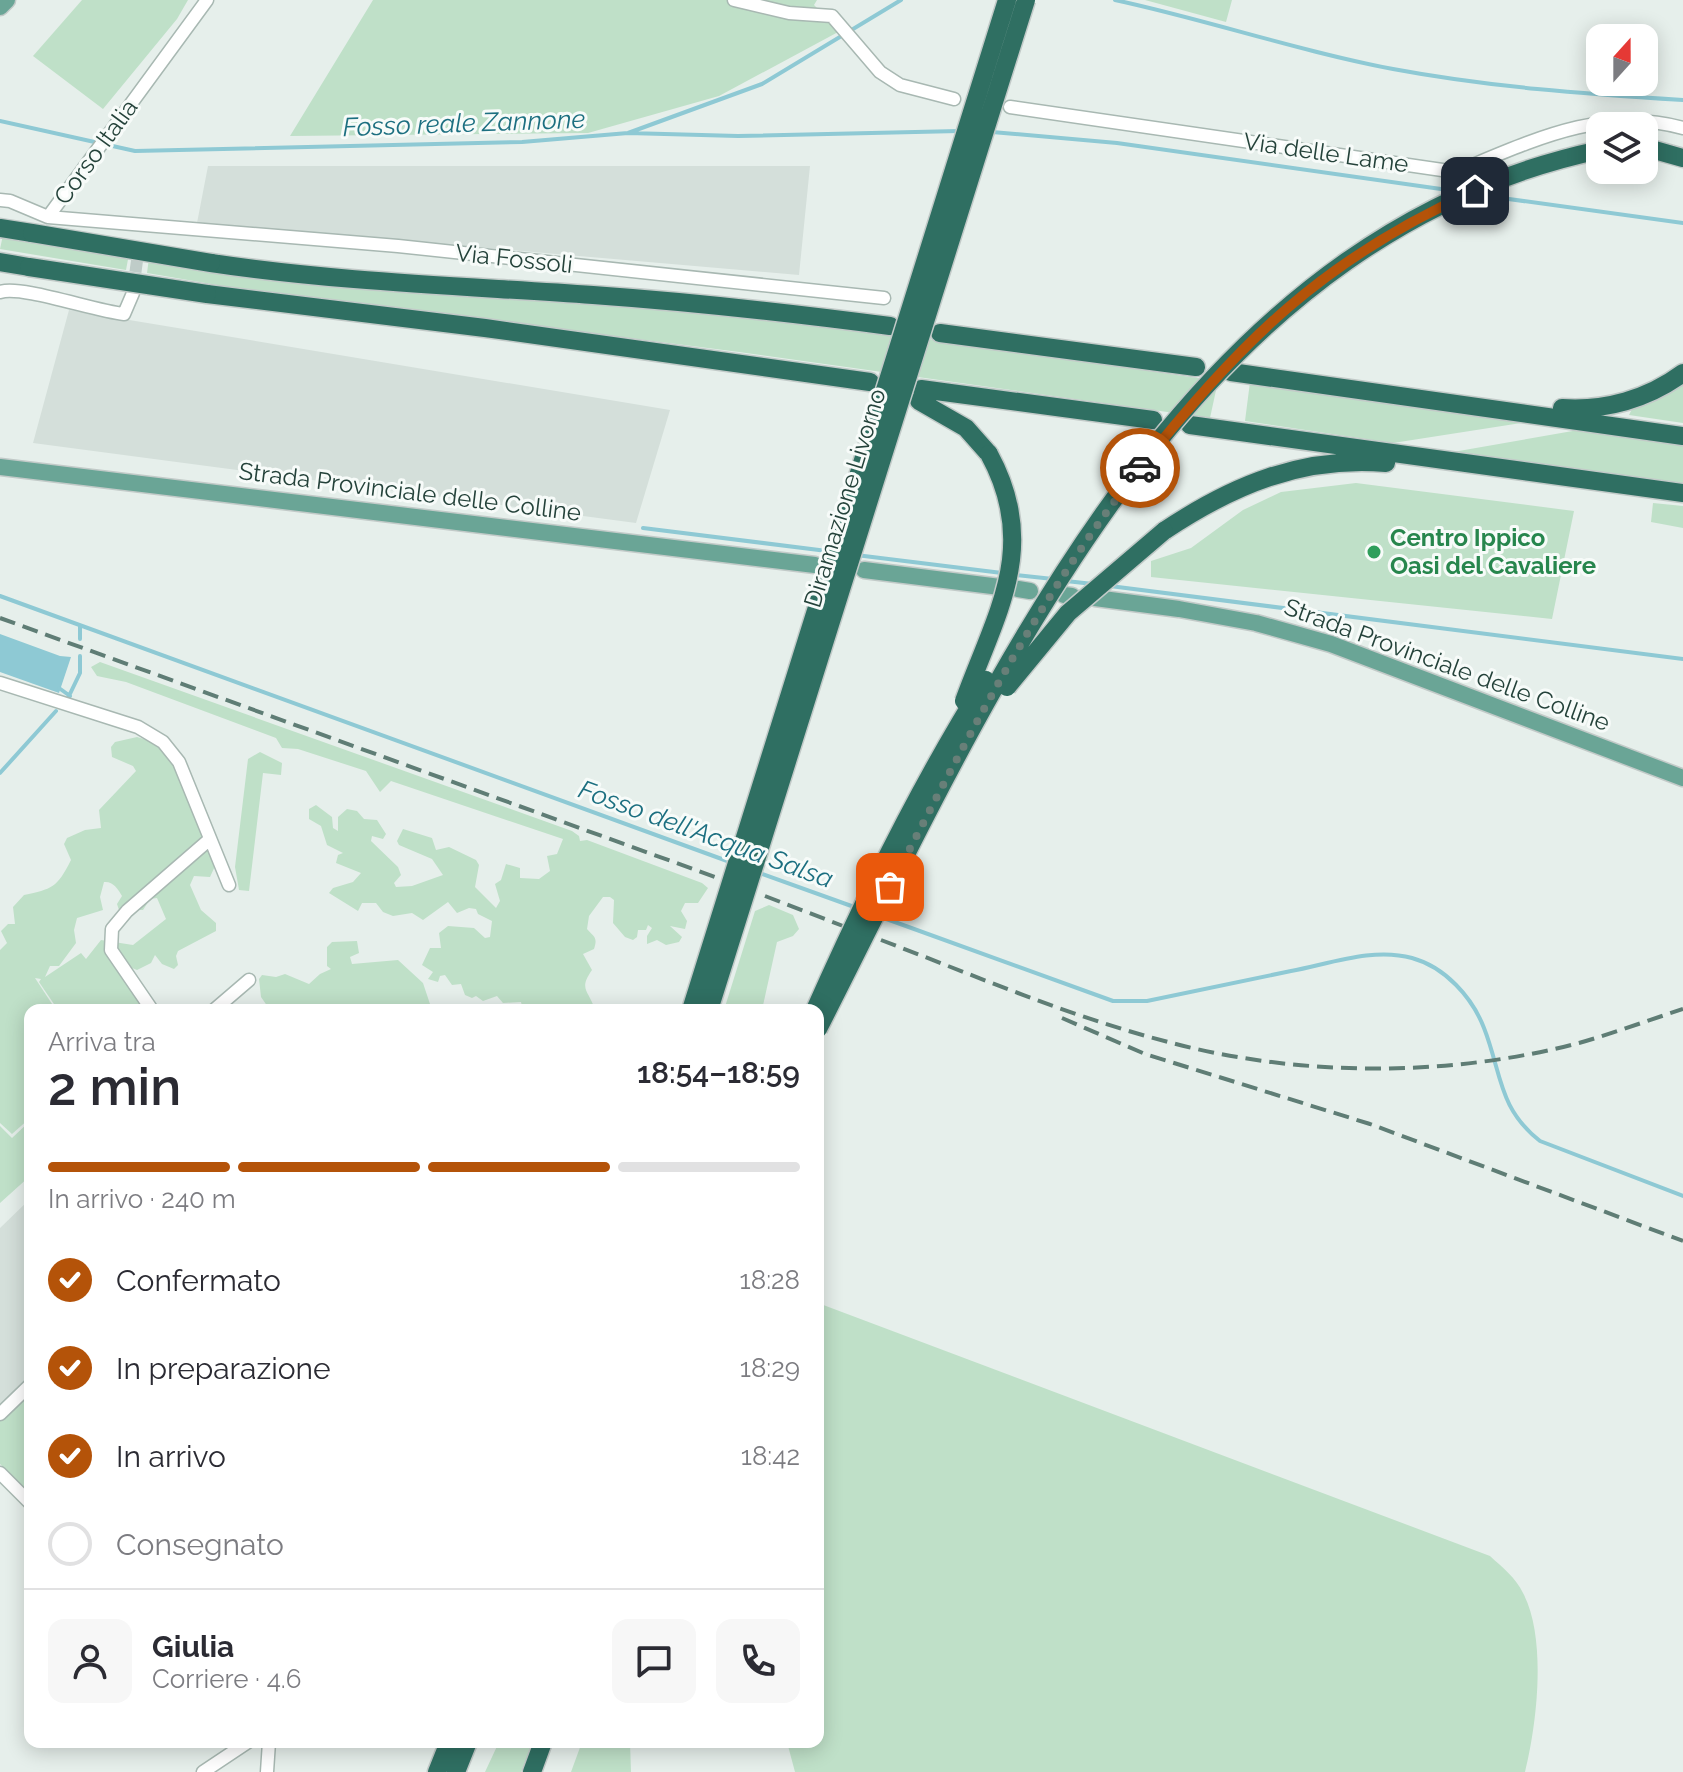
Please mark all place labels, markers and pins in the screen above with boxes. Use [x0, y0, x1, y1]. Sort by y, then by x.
pin [1441, 157, 1509, 225]
place label: Centro Ippico Oasi del Cavaliere [1390, 523, 1596, 580]
marker: Centro Ippico Oasi del Cavaliere [1365, 543, 1383, 561]
pin [856, 853, 924, 921]

